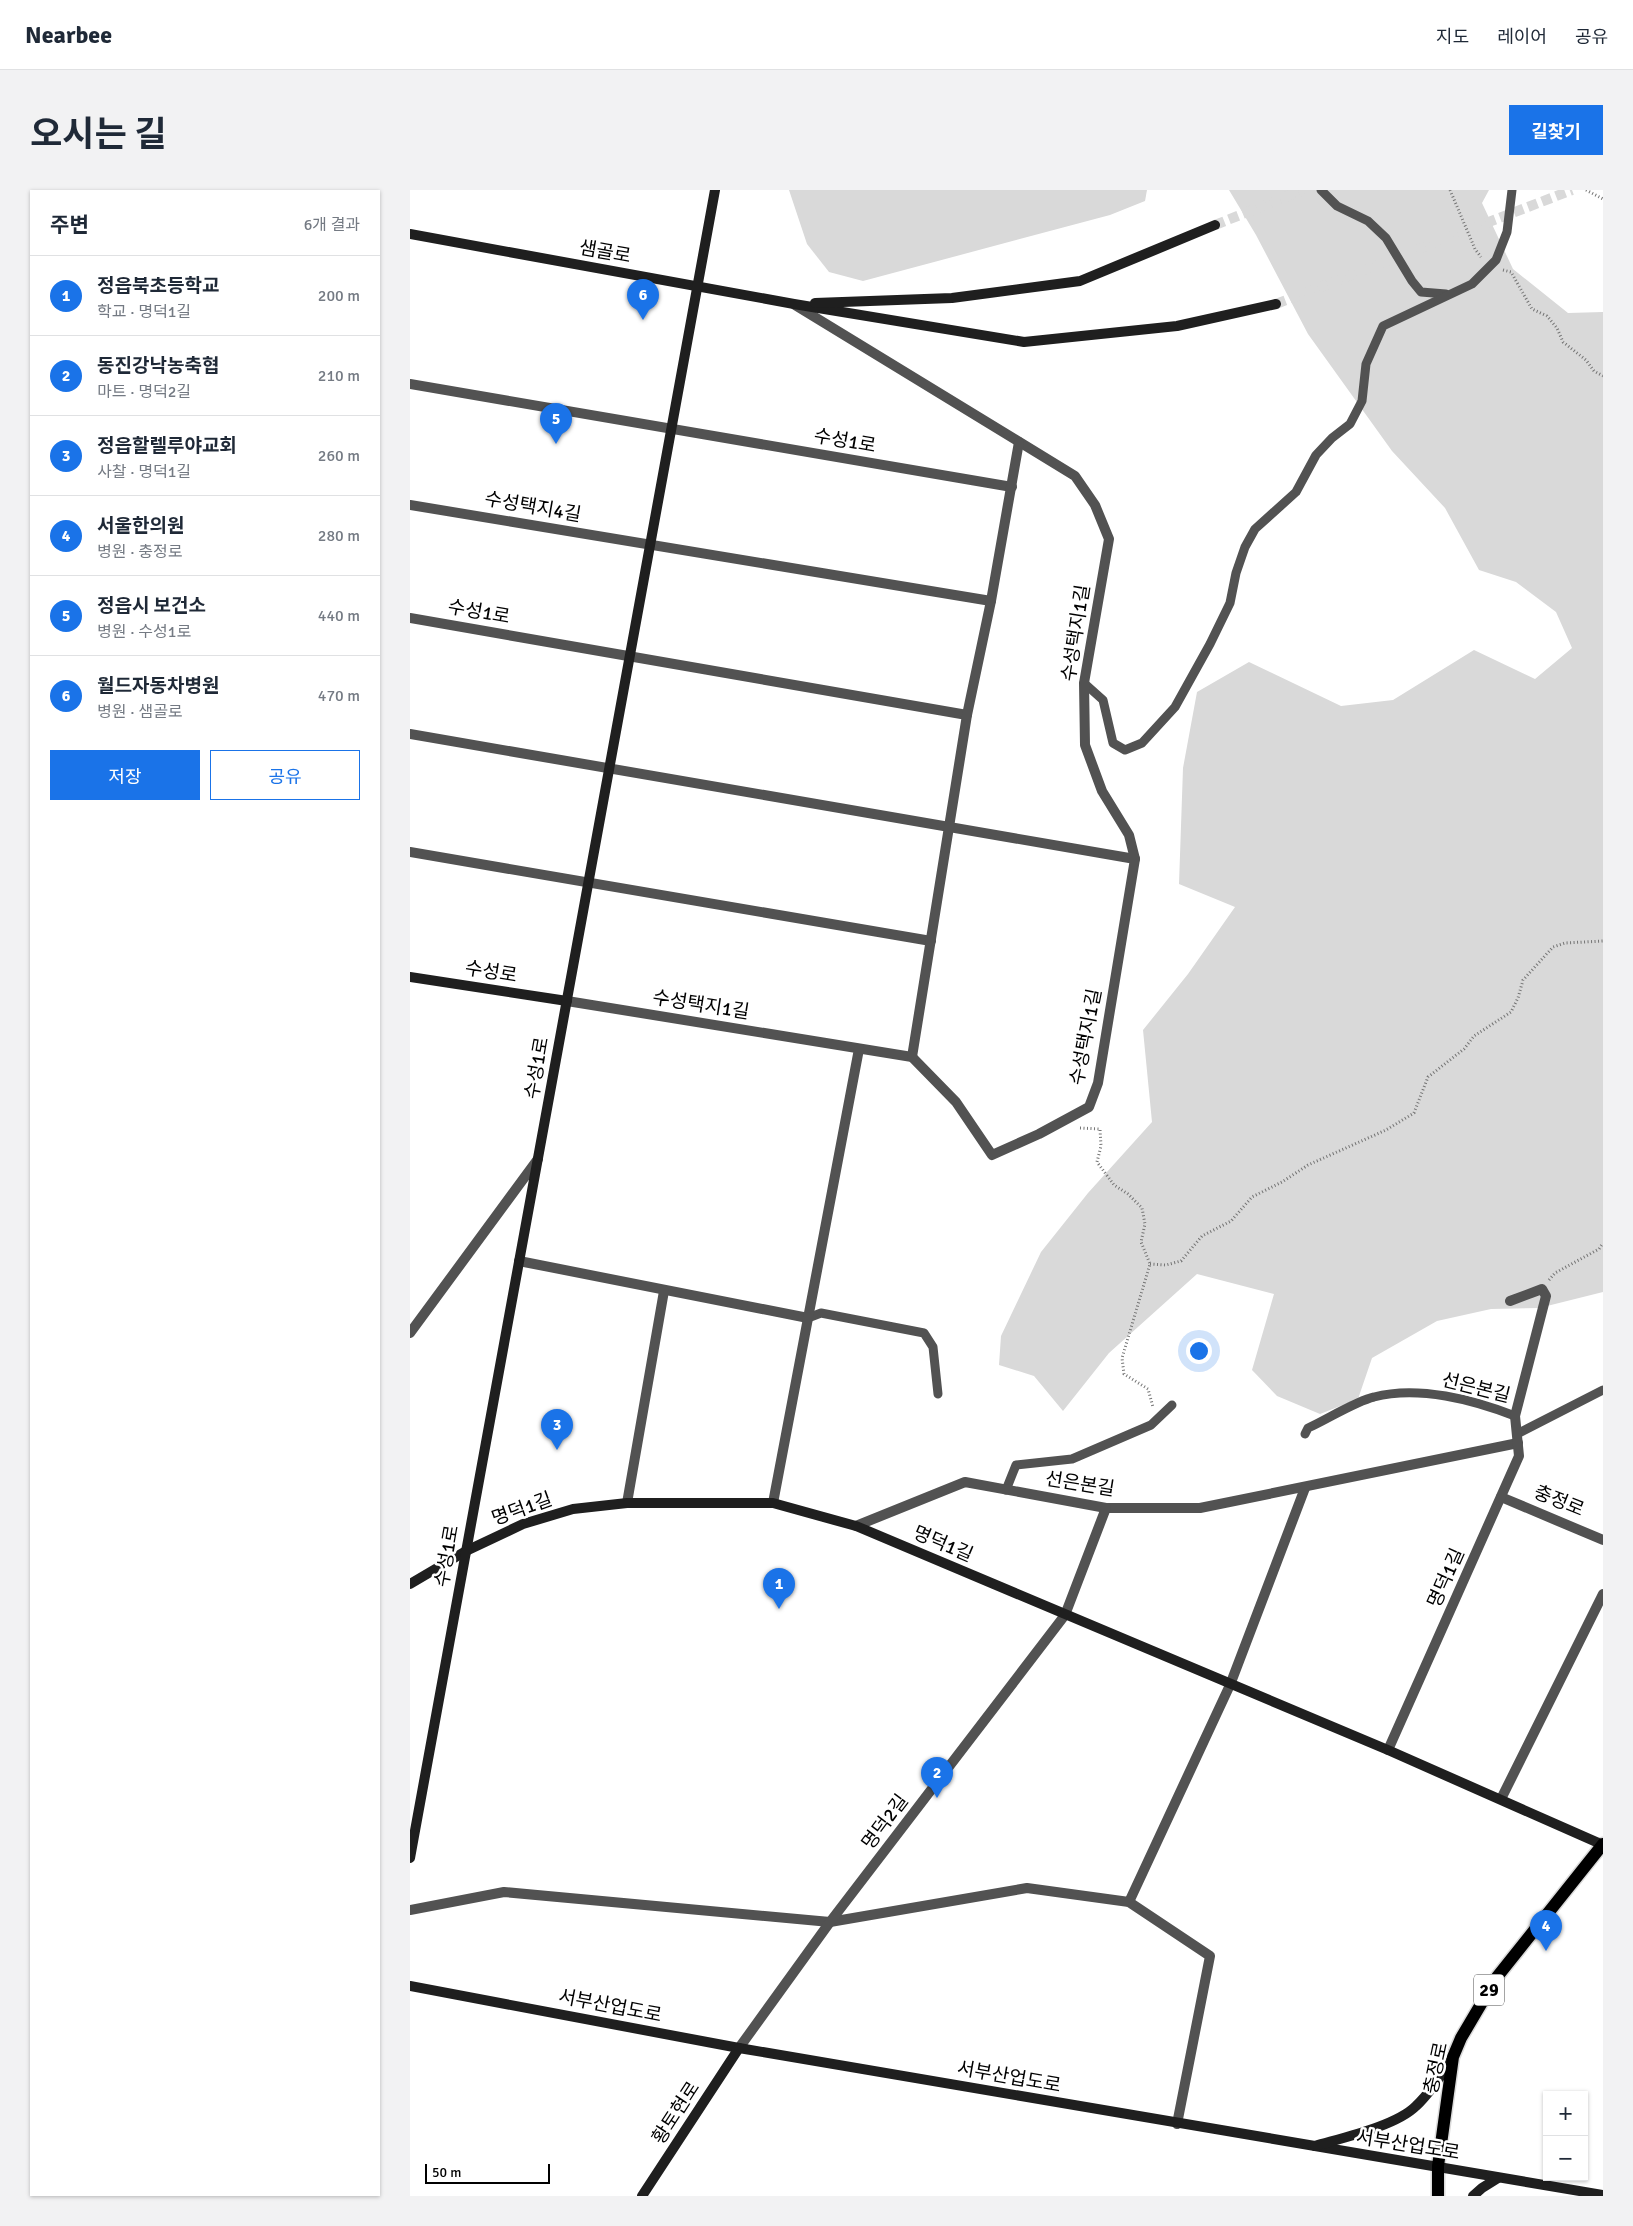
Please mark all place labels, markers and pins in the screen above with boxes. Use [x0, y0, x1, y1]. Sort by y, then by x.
pin: 6 [627, 279, 659, 320]
pin: 5 [540, 403, 572, 444]
pin: 3 [541, 1409, 573, 1450]
pin: 1 [763, 1568, 795, 1609]
pin: 2 [921, 1757, 953, 1798]
pin: 4 [1530, 1910, 1562, 1951]

